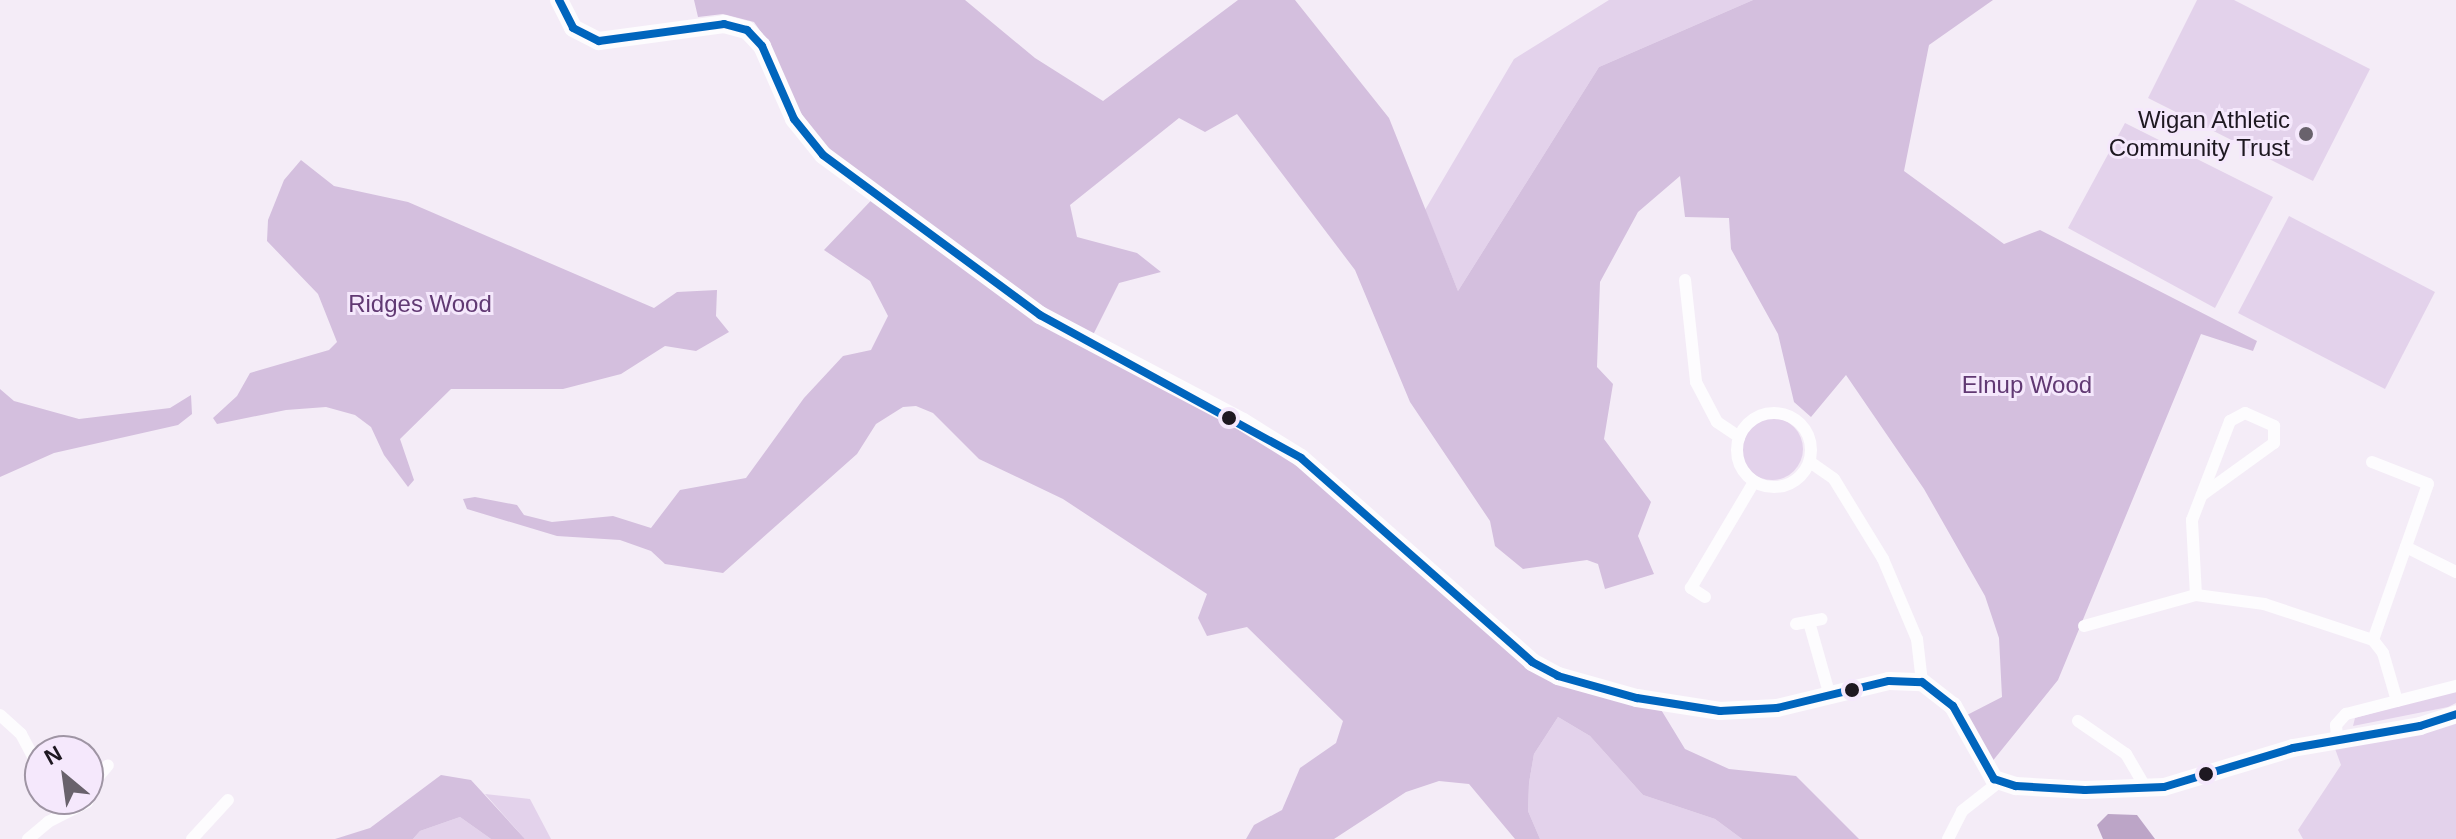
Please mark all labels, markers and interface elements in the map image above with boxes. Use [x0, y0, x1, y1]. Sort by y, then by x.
place label: Wigan Athletic Community Trust [2108, 106, 2290, 162]
marker: Wigan Athletic Community Trust [2297, 125, 2315, 143]
park label: Ridges Wood [348, 290, 492, 318]
park label: Elnup Wood [1962, 371, 2092, 399]
unlabelled marker [1221, 410, 1237, 426]
unlabelled marker [1844, 682, 1860, 698]
north arrow [24, 735, 104, 815]
text: N [40, 741, 66, 770]
unlabelled marker [2198, 766, 2214, 782]

